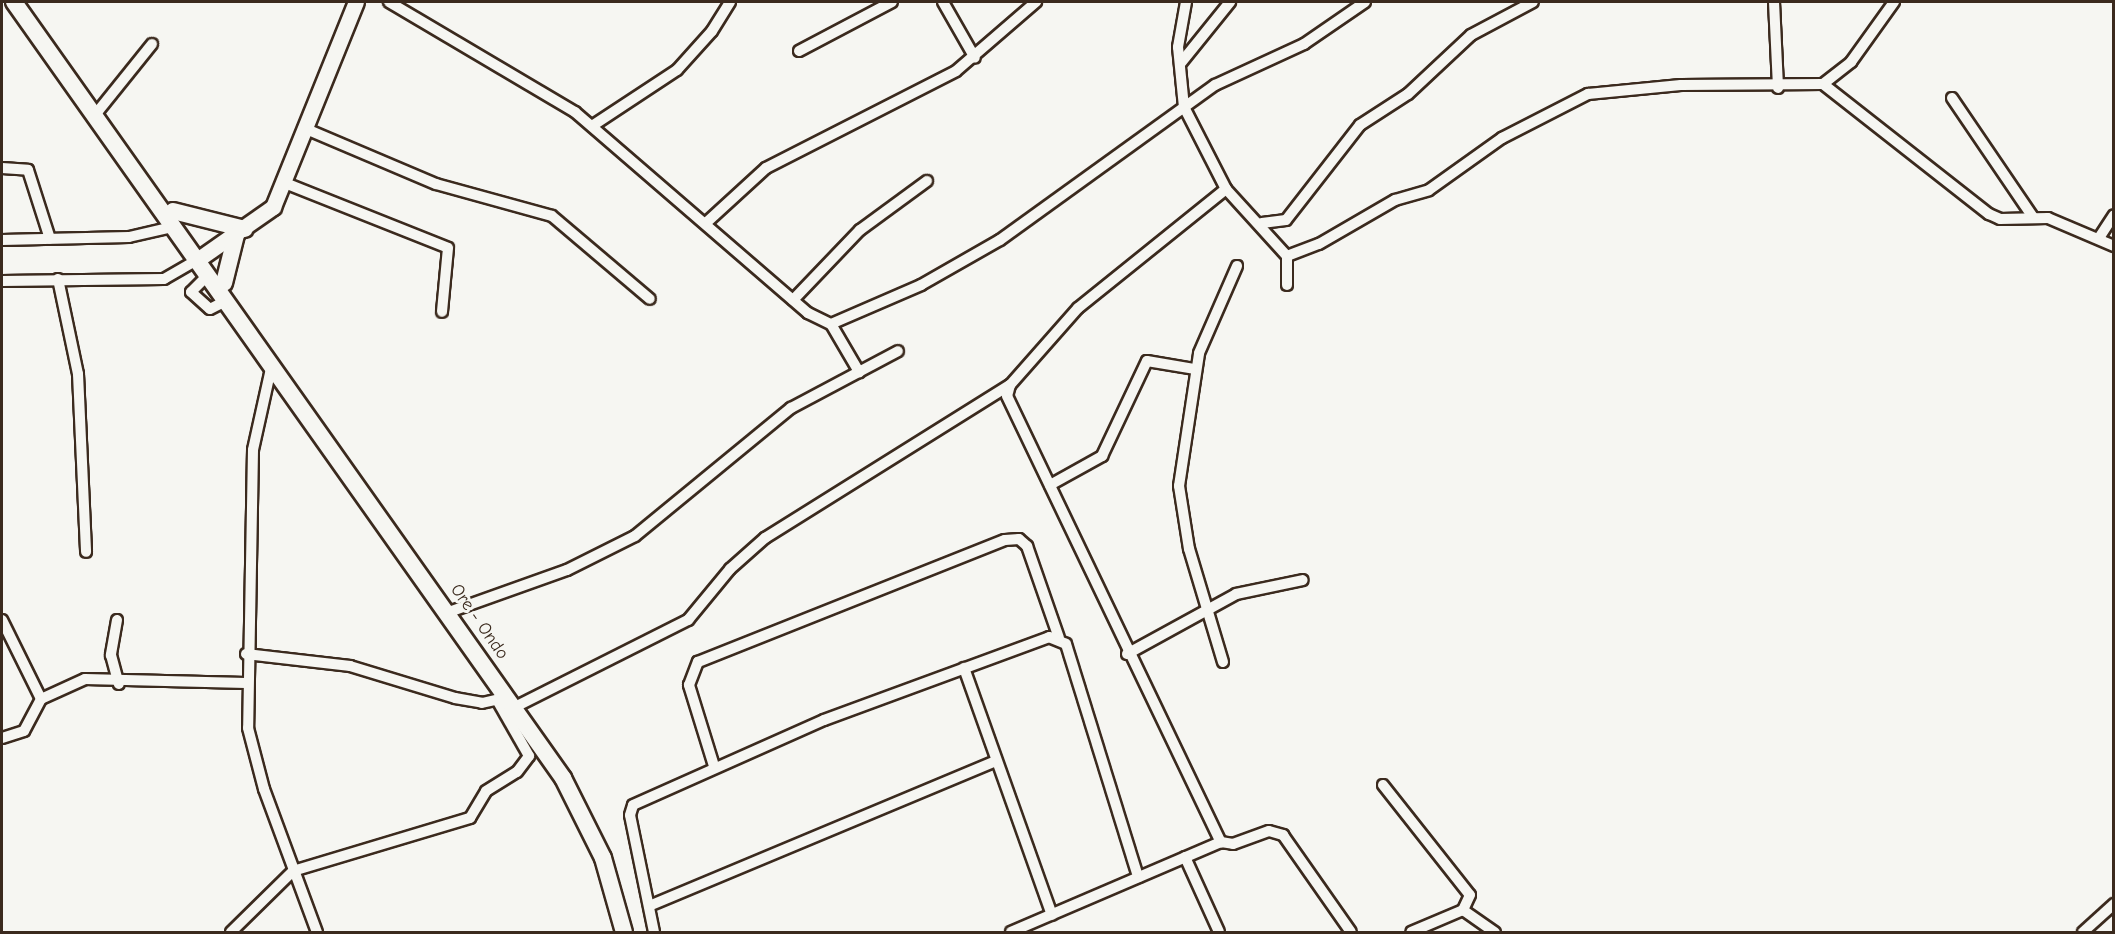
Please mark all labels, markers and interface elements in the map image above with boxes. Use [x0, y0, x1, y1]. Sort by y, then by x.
street label: Ore - Ondo [445, 580, 513, 664]

